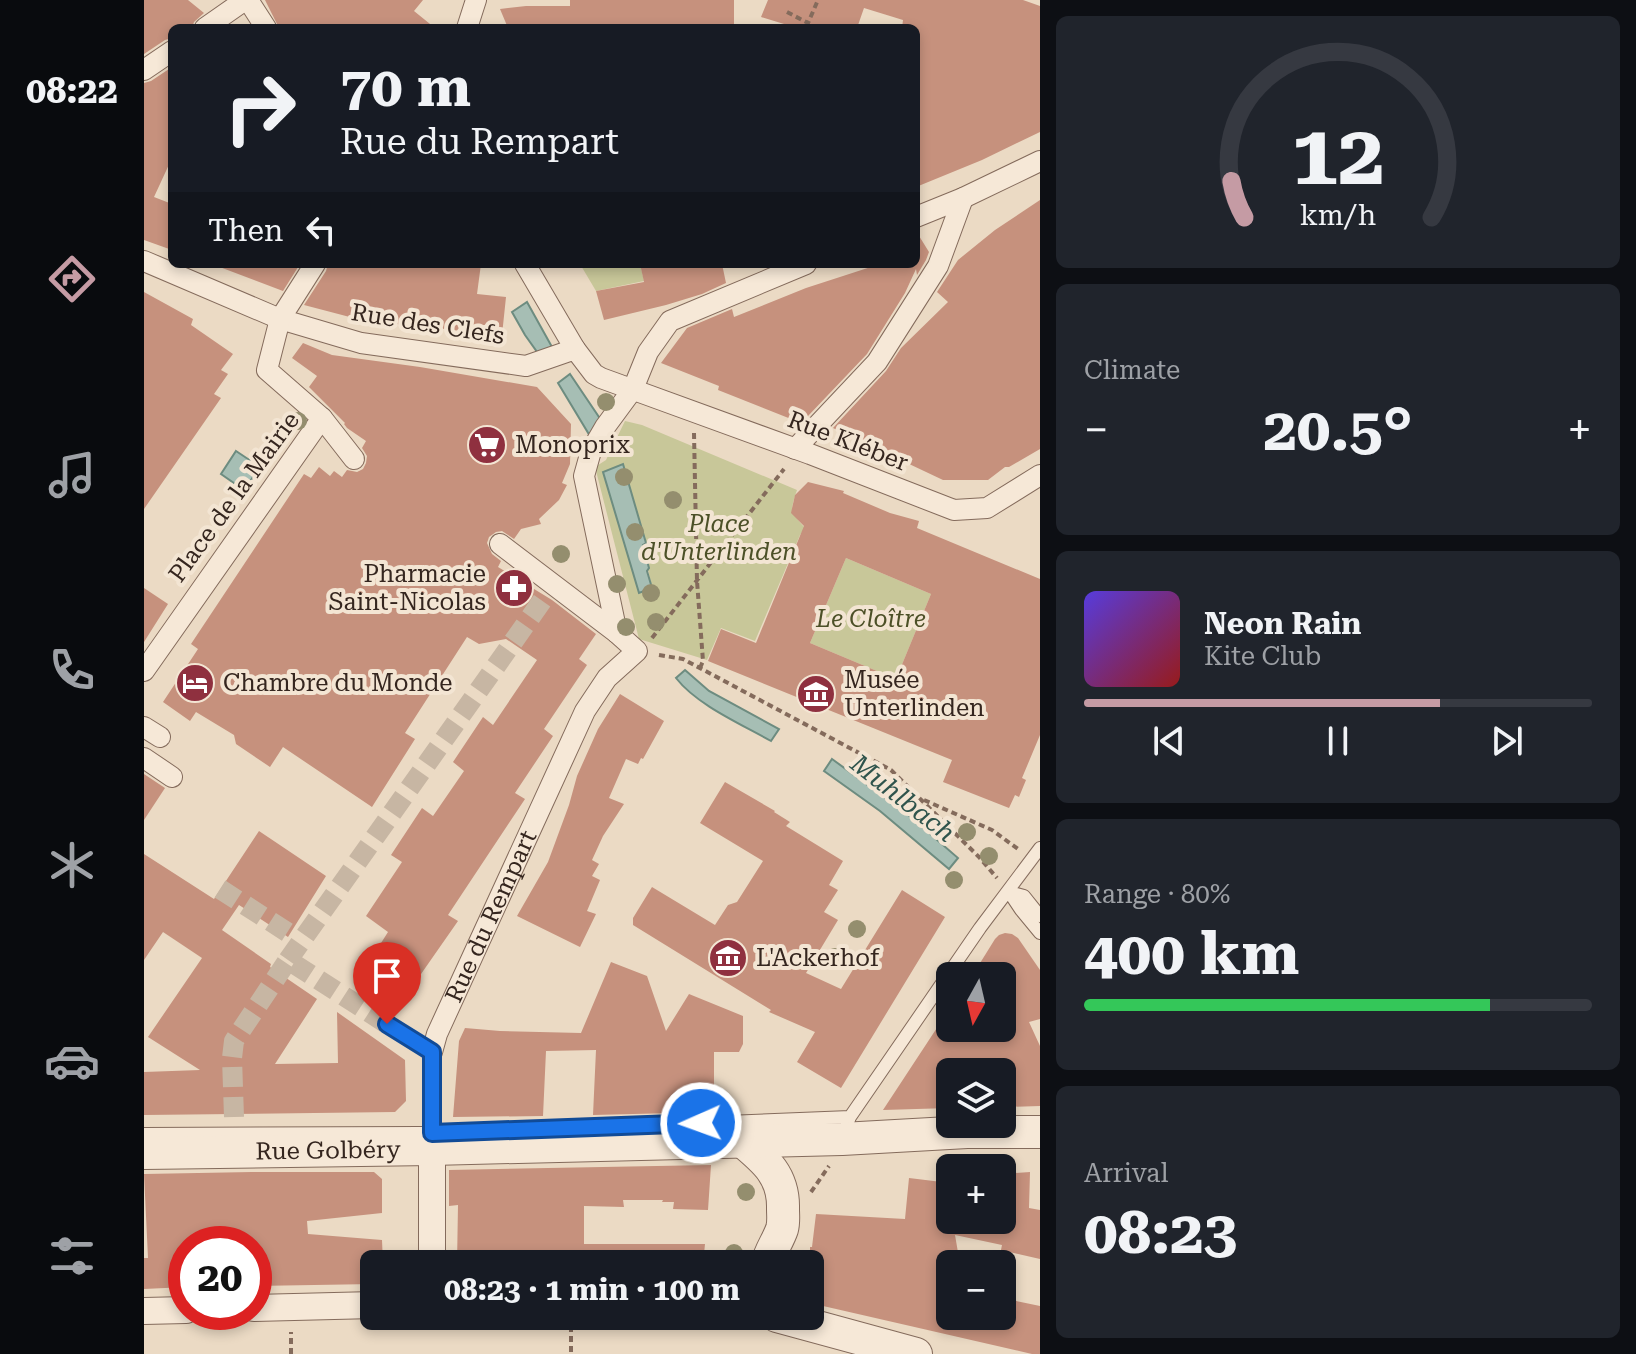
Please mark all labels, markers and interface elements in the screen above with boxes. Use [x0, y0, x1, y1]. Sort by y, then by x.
text: 70 m [340, 54, 471, 120]
icon: right [208, 56, 312, 160]
text: 08:22 [26, 70, 118, 112]
text: 12 [1291, 106, 1385, 203]
text: Rue du Rempart [340, 121, 619, 163]
text: km/h [1300, 198, 1376, 232]
icon: left [299, 208, 343, 252]
text: Then [208, 213, 283, 248]
icon: directions [44, 251, 100, 307]
street label: Rue des Clefs [349, 298, 507, 350]
text: Climate [1084, 355, 1180, 385]
text: 20.5° [1263, 394, 1413, 465]
text: − [1084, 404, 1109, 456]
text: + [1567, 404, 1592, 456]
street label: Rue Kléber [784, 405, 912, 477]
street label: Place de la Mairie [163, 407, 305, 587]
supermarket icon: Monoprix [466, 424, 508, 466]
place label: Monoprix [515, 431, 630, 459]
icon: music [44, 447, 100, 503]
park label: Place d'Unterlinden [641, 510, 797, 566]
place label: Pharmacie Saint-Nicolas [328, 560, 486, 616]
pharmacy icon: Pharmacie Saint-Nicolas [493, 567, 535, 609]
park label: Le Cloître [815, 605, 926, 633]
text: Neon Rain [1204, 606, 1361, 641]
text: Kite Club [1204, 641, 1321, 671]
icon: phone [44, 642, 100, 698]
hotel icon: Chambre du Monde [174, 662, 216, 704]
place label: Musée Unterlinden [844, 666, 985, 722]
place label: Chambre du Monde [223, 669, 452, 697]
museum icon: Musée Unterlinden [795, 673, 837, 715]
icon: previous [1147, 719, 1191, 763]
icon: pause [1316, 719, 1360, 763]
icon: next [1485, 719, 1529, 763]
water label: Muhlbach [844, 747, 961, 848]
street label: Rue du Rempart [439, 826, 542, 1007]
icon: climate [44, 837, 100, 893]
text: Range · 80% [1084, 879, 1230, 909]
text: 400 km [1084, 918, 1299, 989]
museum icon: L'Ackerhof [707, 937, 749, 979]
pin [353, 942, 421, 1024]
place label: L'Ackerhof [756, 944, 880, 972]
icon: arrive [365, 954, 409, 998]
north arrow [936, 962, 1016, 1042]
map controls [936, 962, 1016, 1330]
icon: car [44, 1033, 100, 1089]
button: layers [936, 1058, 1016, 1138]
position arrow [659, 1081, 743, 1165]
street label: Rue Golbéry [255, 1135, 401, 1165]
button: + [936, 1154, 1016, 1234]
text: Arrival [1084, 1158, 1169, 1188]
text: 08:23 [1084, 1197, 1237, 1268]
speed limit sign: 20 [168, 1226, 272, 1330]
icon: filters [44, 1228, 100, 1284]
button: − [936, 1250, 1016, 1330]
text: 08:23 · 1 min · 100 m [444, 1272, 740, 1307]

